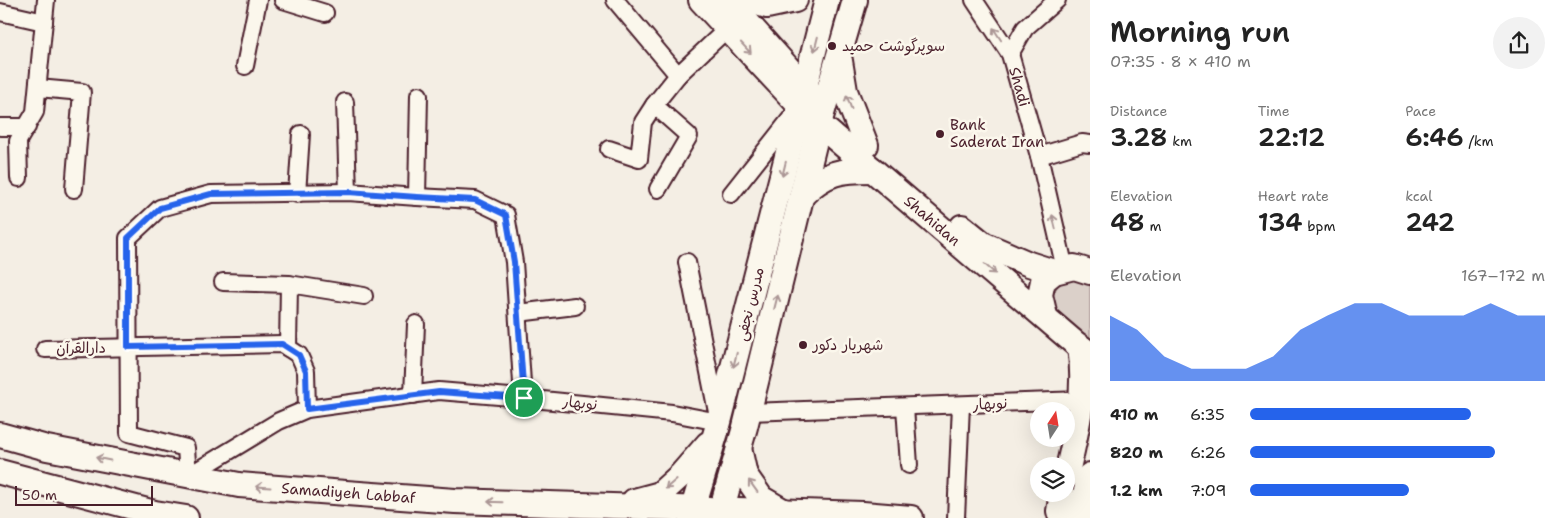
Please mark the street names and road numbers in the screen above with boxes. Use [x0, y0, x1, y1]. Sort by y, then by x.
street label: Shadi [1004, 65, 1034, 109]
street label: Shahidan [900, 191, 964, 250]
street label: مدرس نجفی [731, 265, 769, 343]
street label: دارالقرآن [56, 338, 106, 358]
street label: نوبهار [561, 391, 598, 415]
street label: نوبهار [971, 393, 1008, 415]
street label: Samadiyeh Labbaf [281, 478, 417, 508]

